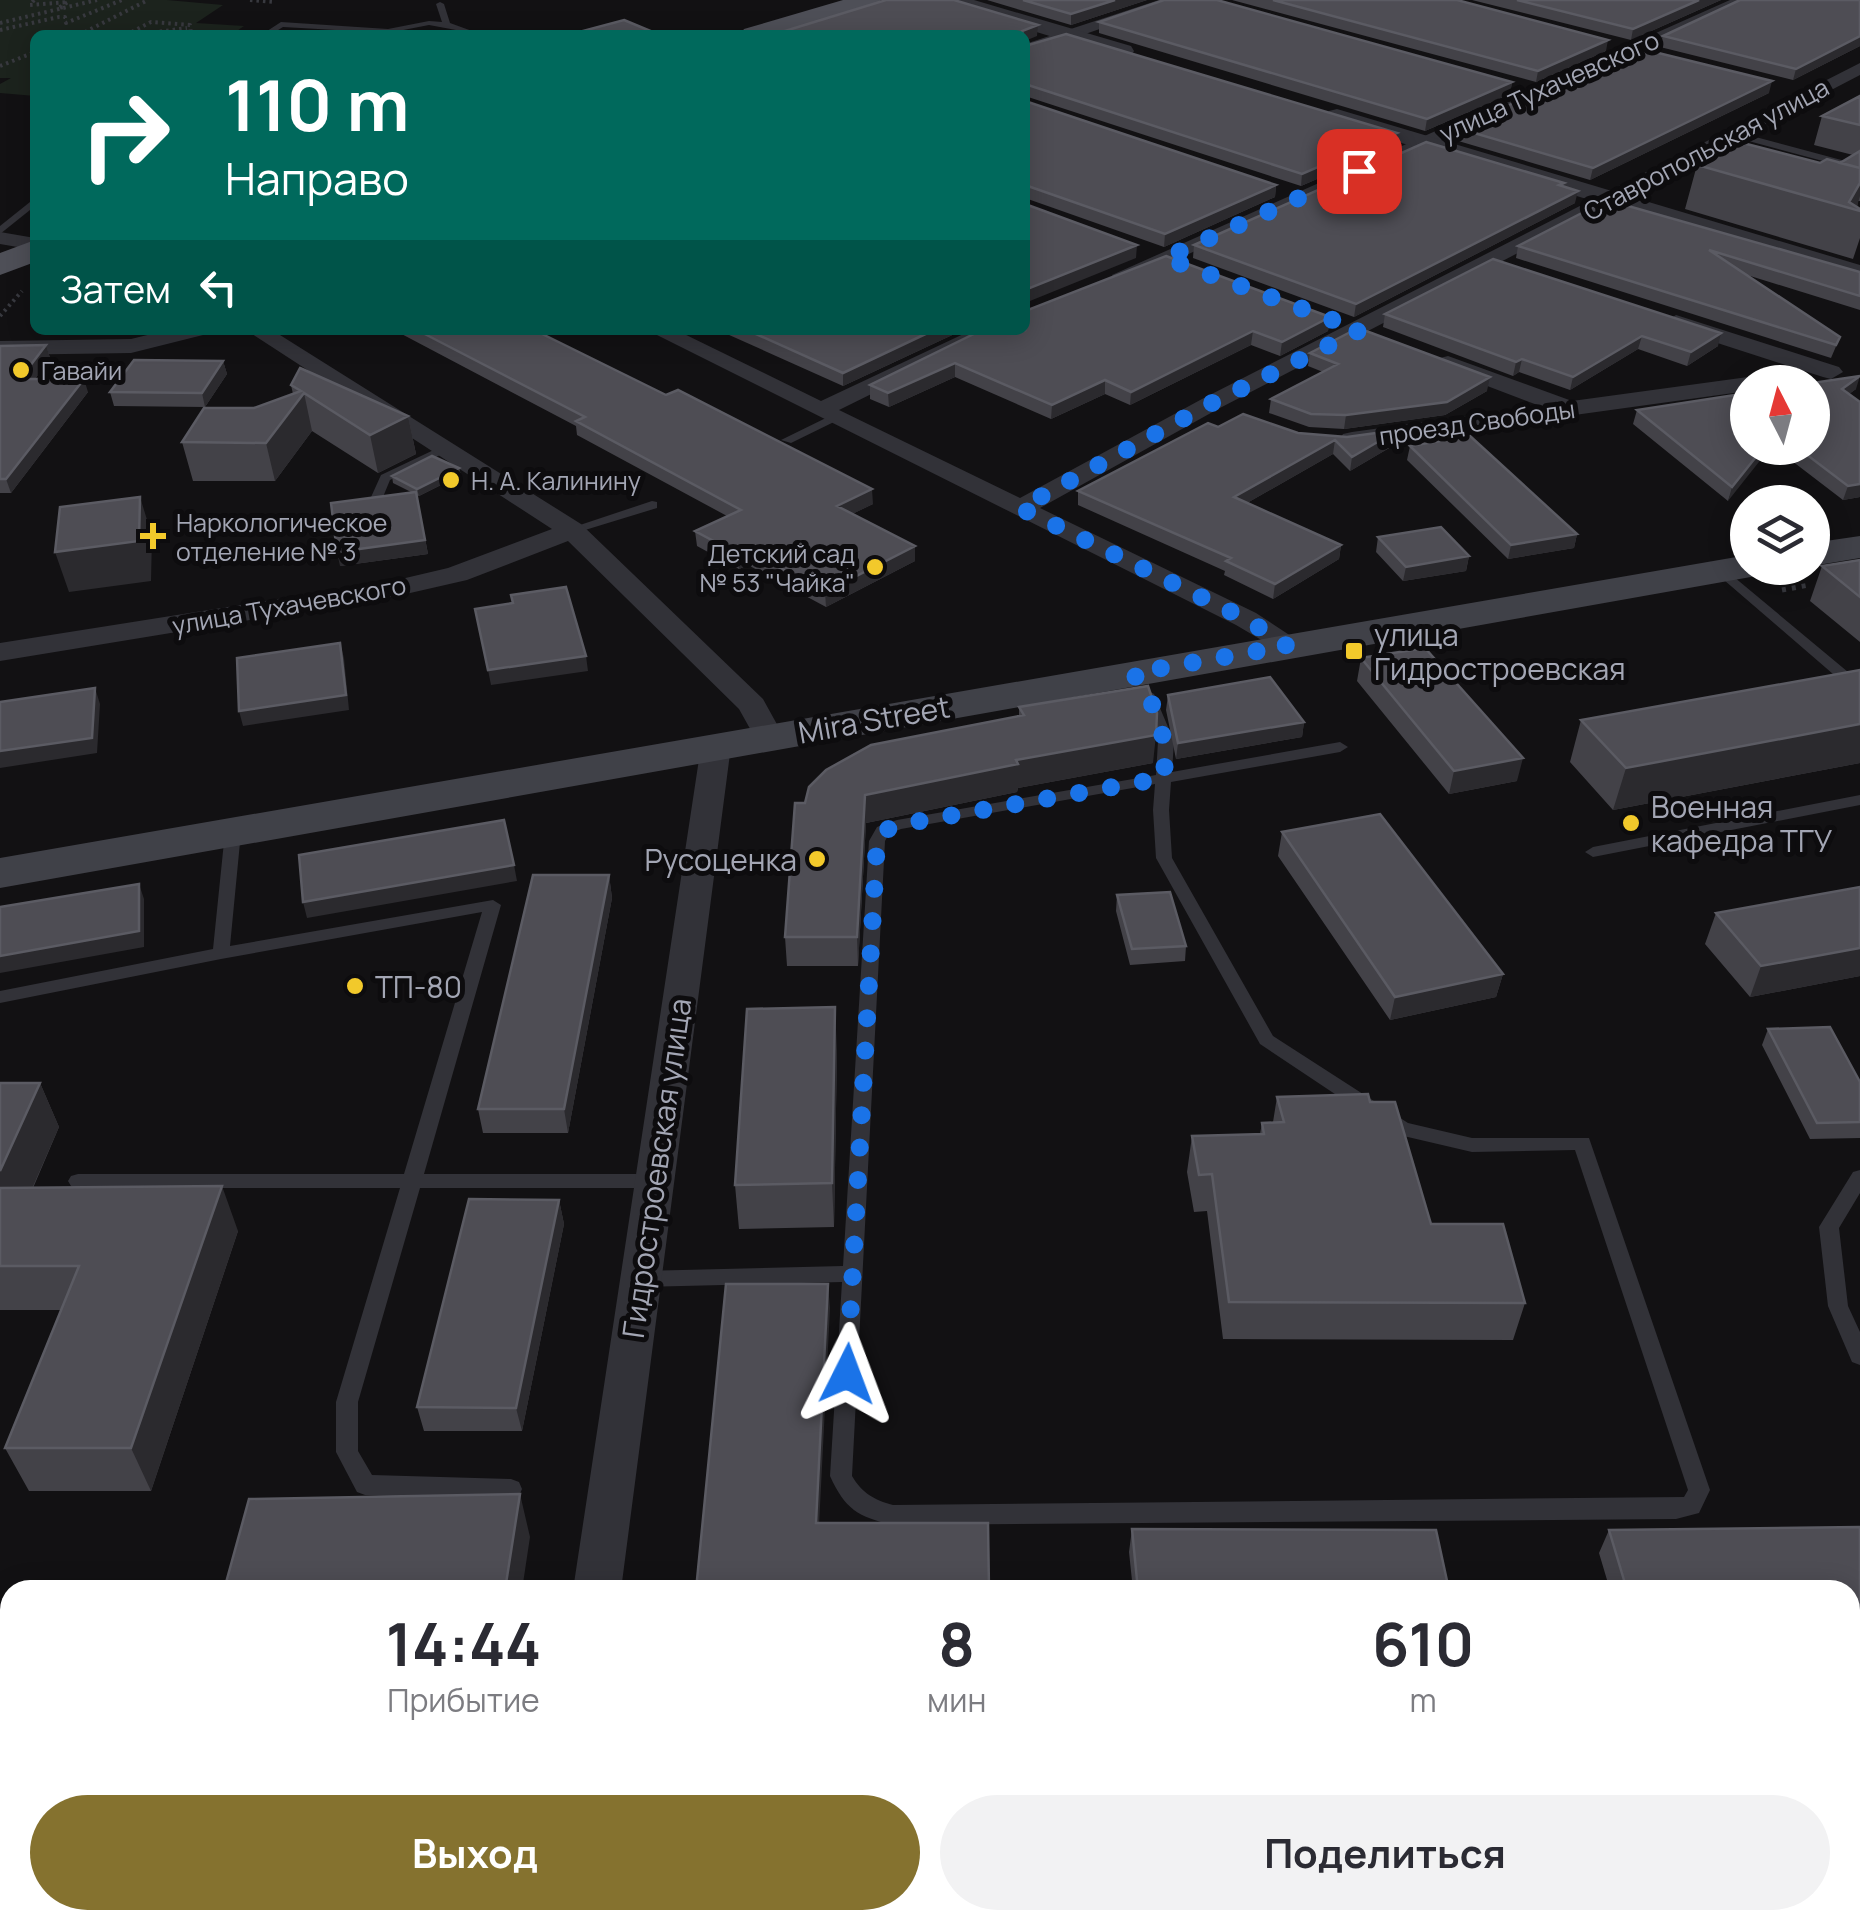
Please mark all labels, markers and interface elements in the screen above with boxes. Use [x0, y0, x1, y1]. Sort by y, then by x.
street label: улица Тухачевского [1434, 22, 1664, 150]
text: 110 m [225, 56, 409, 152]
street label: Ставропольская улица [1577, 69, 1835, 229]
icon: right [60, 70, 190, 200]
pin [1317, 129, 1402, 214]
icon: arrive [1332, 144, 1387, 199]
text: Направо [225, 147, 409, 209]
icon: left [191, 260, 246, 315]
text: Затем [60, 262, 171, 314]
place label: Гавайи [41, 353, 122, 388]
marker: Гавайи [10, 359, 32, 381]
north arrow [1730, 365, 1830, 465]
map controls [1730, 365, 1830, 585]
street label: проезд Свободы [1377, 391, 1577, 453]
place label: Н. А. Калинину [471, 463, 641, 498]
marker: Н. А. Калинину [440, 469, 462, 491]
button: layers [1730, 485, 1830, 585]
place label: Наркологическое отделение № 3 [176, 505, 387, 569]
marker: Наркологическое отделение № 3 [140, 523, 166, 549]
place label: Детский сад № 53 "Чайка" [699, 536, 855, 600]
marker: Детский сад № 53 "Чайка" [864, 556, 886, 578]
street label: улица Тухачевского [169, 567, 409, 643]
place label: улица Гидростроевская [1374, 614, 1626, 689]
marker: улица Гидростроевская [1343, 640, 1365, 662]
street label: Mira Street [795, 686, 953, 752]
place label: Военная кафедра ТГУ [1651, 786, 1833, 861]
marker: Военная кафедра ТГУ [1620, 812, 1642, 834]
place label: Русоценка [644, 839, 797, 880]
marker: Русоценка [806, 848, 828, 870]
place label: ТП-80 [375, 966, 462, 1007]
marker: ТП-80 [344, 975, 366, 997]
street label: Гидростроевская улица [612, 996, 700, 1340]
position arrow [795, 1322, 899, 1426]
text: 14:44 [386, 1602, 541, 1684]
text: 8 [938, 1602, 975, 1684]
text: 610 [1372, 1602, 1474, 1684]
text: Прибытие [387, 1678, 540, 1722]
text: мин [927, 1678, 986, 1722]
text: m [1410, 1678, 1437, 1722]
button: Выход [30, 1795, 920, 1910]
button: Поделиться [940, 1795, 1830, 1910]

